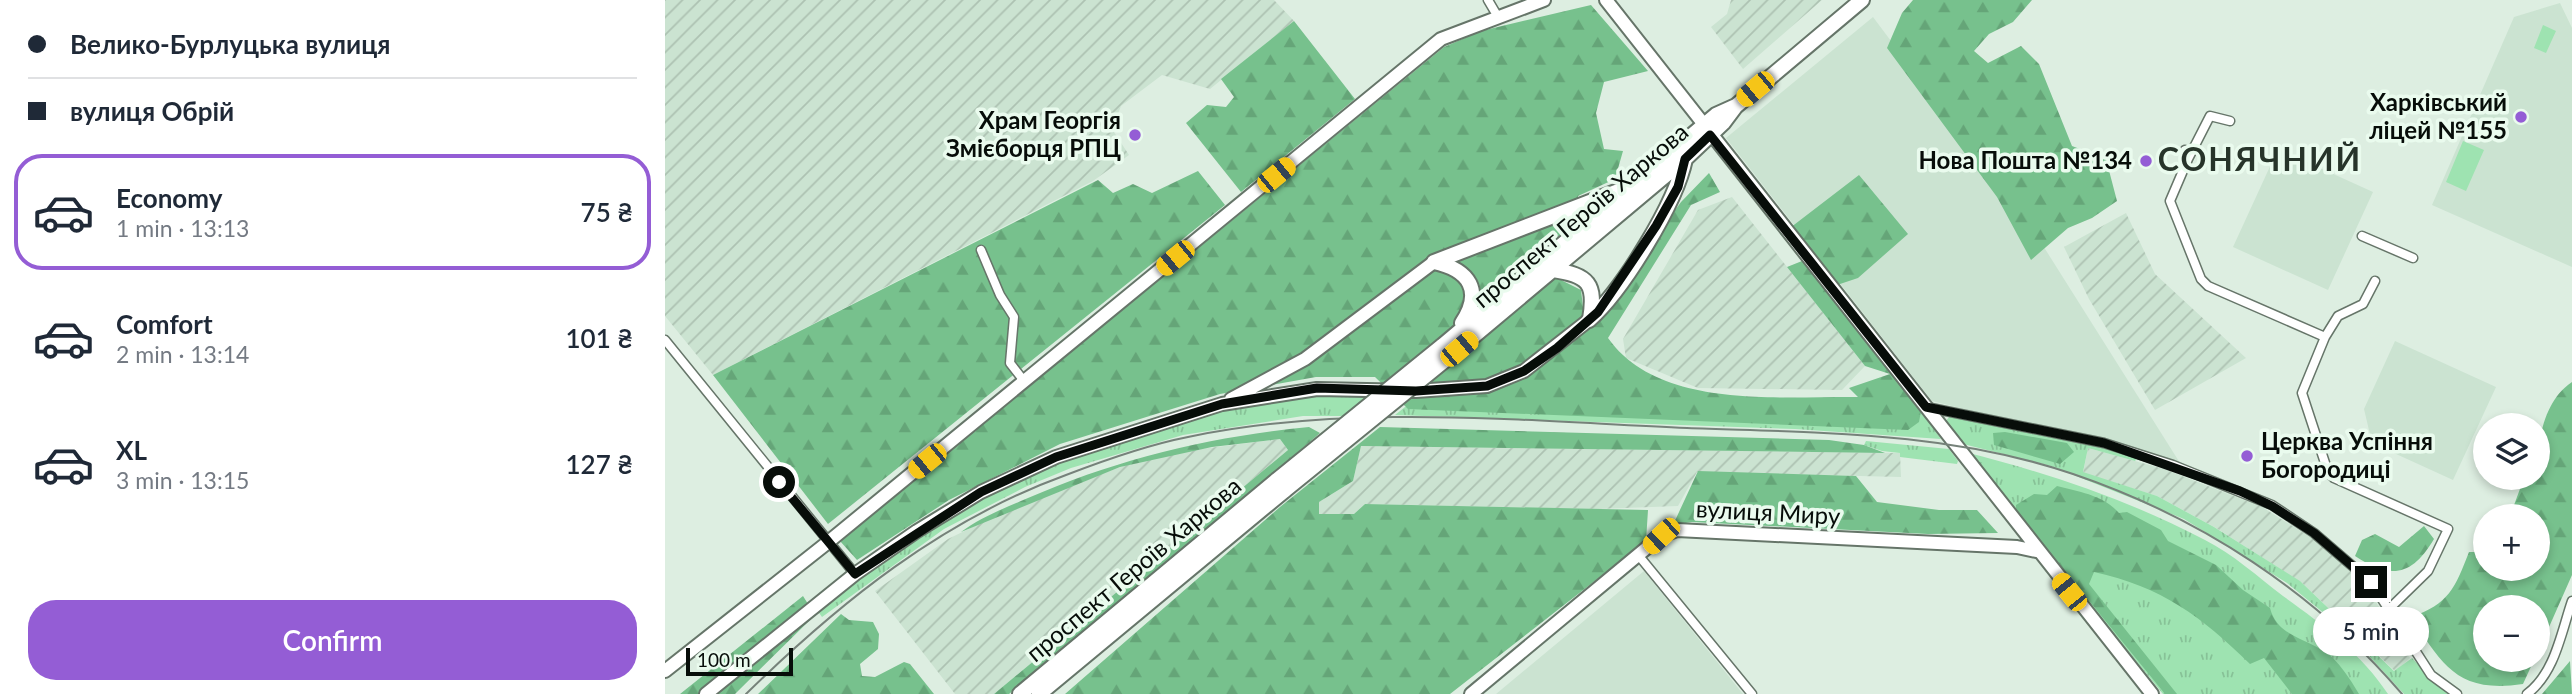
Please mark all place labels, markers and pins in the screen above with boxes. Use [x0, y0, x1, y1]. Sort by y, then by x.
place label: Харківський ліцей №155 [2369, 87, 2507, 144]
place label: Храм Георгія Змієборця РПЦ [946, 105, 1121, 162]
marker: Харківський ліцей №155 [2513, 109, 2529, 125]
marker: Храм Георгія Змієборця РПЦ [1127, 127, 1143, 143]
place label: Нова Пошта №134 [1918, 145, 2132, 174]
marker: Нова Пошта №134 [2138, 153, 2154, 169]
place label: Церква Успіння Богородиці [2261, 426, 2433, 483]
marker: Церква Успіння Богородиці [2239, 448, 2255, 464]

